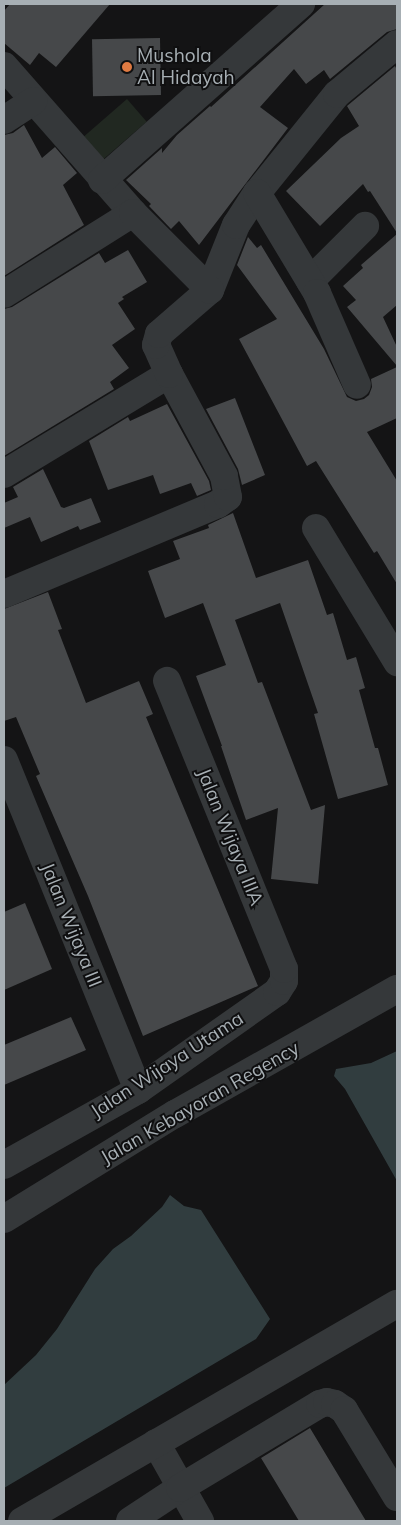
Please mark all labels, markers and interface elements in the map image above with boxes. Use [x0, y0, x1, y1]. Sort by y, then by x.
place label: Mushola Al Hidayah [137, 45, 235, 89]
marker: Mushola Al Hidayah [121, 61, 133, 73]
street label: Jalan Wijaya IIIA [192, 765, 268, 909]
street label: Jalan Wijaya III [36, 859, 106, 991]
street label: Jalan Wijaya Utama [86, 1007, 248, 1123]
street label: Jalan Kebayoran Regency [97, 1037, 303, 1169]

